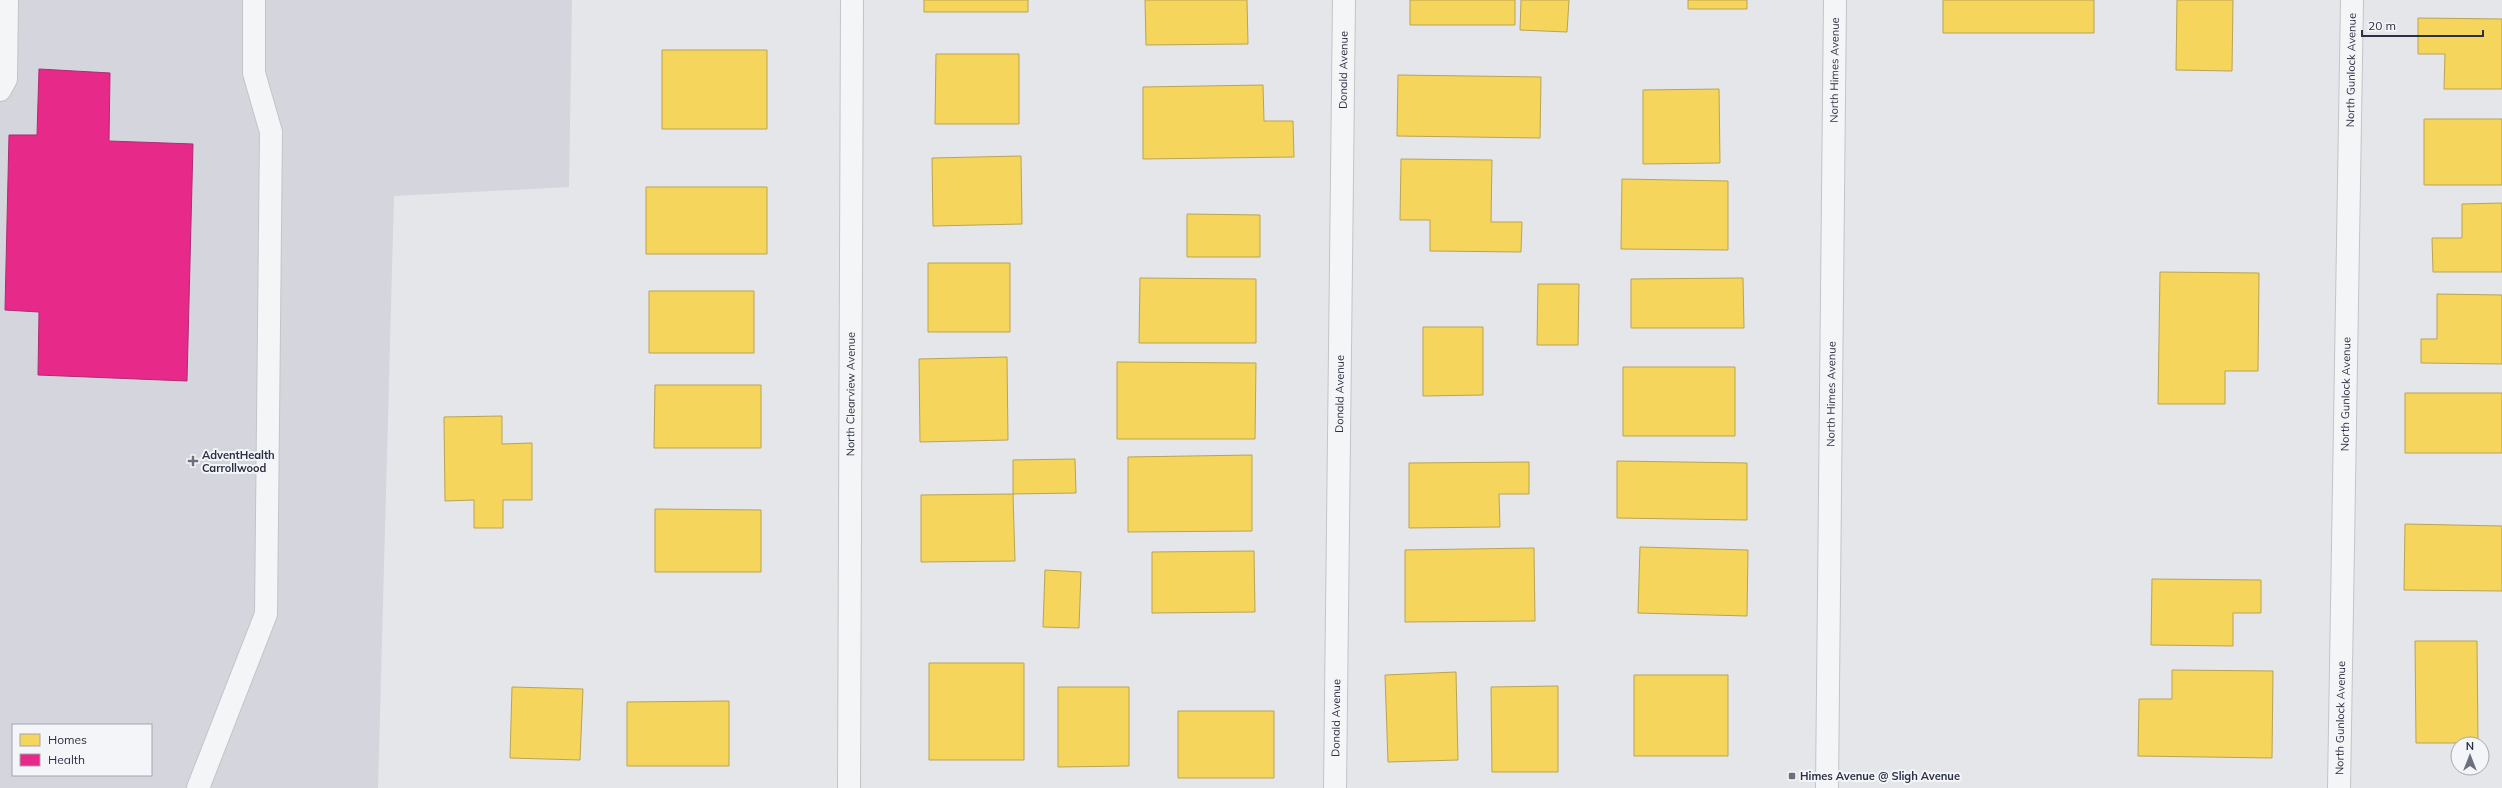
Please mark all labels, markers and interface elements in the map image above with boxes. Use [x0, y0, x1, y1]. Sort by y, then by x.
scale bar [2362, 12, 2483, 38]
street label: North Gunlock Avenue [2343, 13, 2359, 127]
street label: North Himes Avenue [1827, 17, 1842, 123]
text: 20 m [2368, 18, 2396, 33]
street label: Donald Avenue [1336, 31, 1351, 109]
street label: North Clearview Avenue [843, 332, 858, 456]
street label: North Gunlock Avenue [2338, 337, 2353, 451]
street label: North Himes Avenue [1823, 341, 1839, 447]
street label: Donald Avenue [1332, 355, 1347, 433]
place label: AdventHealth Carrollwood [202, 448, 275, 475]
marker: AdventHealth Carrollwood [187, 455, 199, 467]
street label: North Gunlock Avenue [2332, 661, 2348, 775]
street label: Donald Avenue [1328, 679, 1343, 757]
legend [12, 724, 152, 776]
text: Homes [48, 732, 87, 747]
north arrow [2450, 736, 2490, 776]
text: N [2466, 739, 2474, 753]
text: Health [48, 752, 85, 767]
place label: Himes Avenue @ Sligh Avenue [1800, 769, 1960, 783]
marker: Himes Avenue @ Sligh Avenue [1787, 771, 1797, 781]

